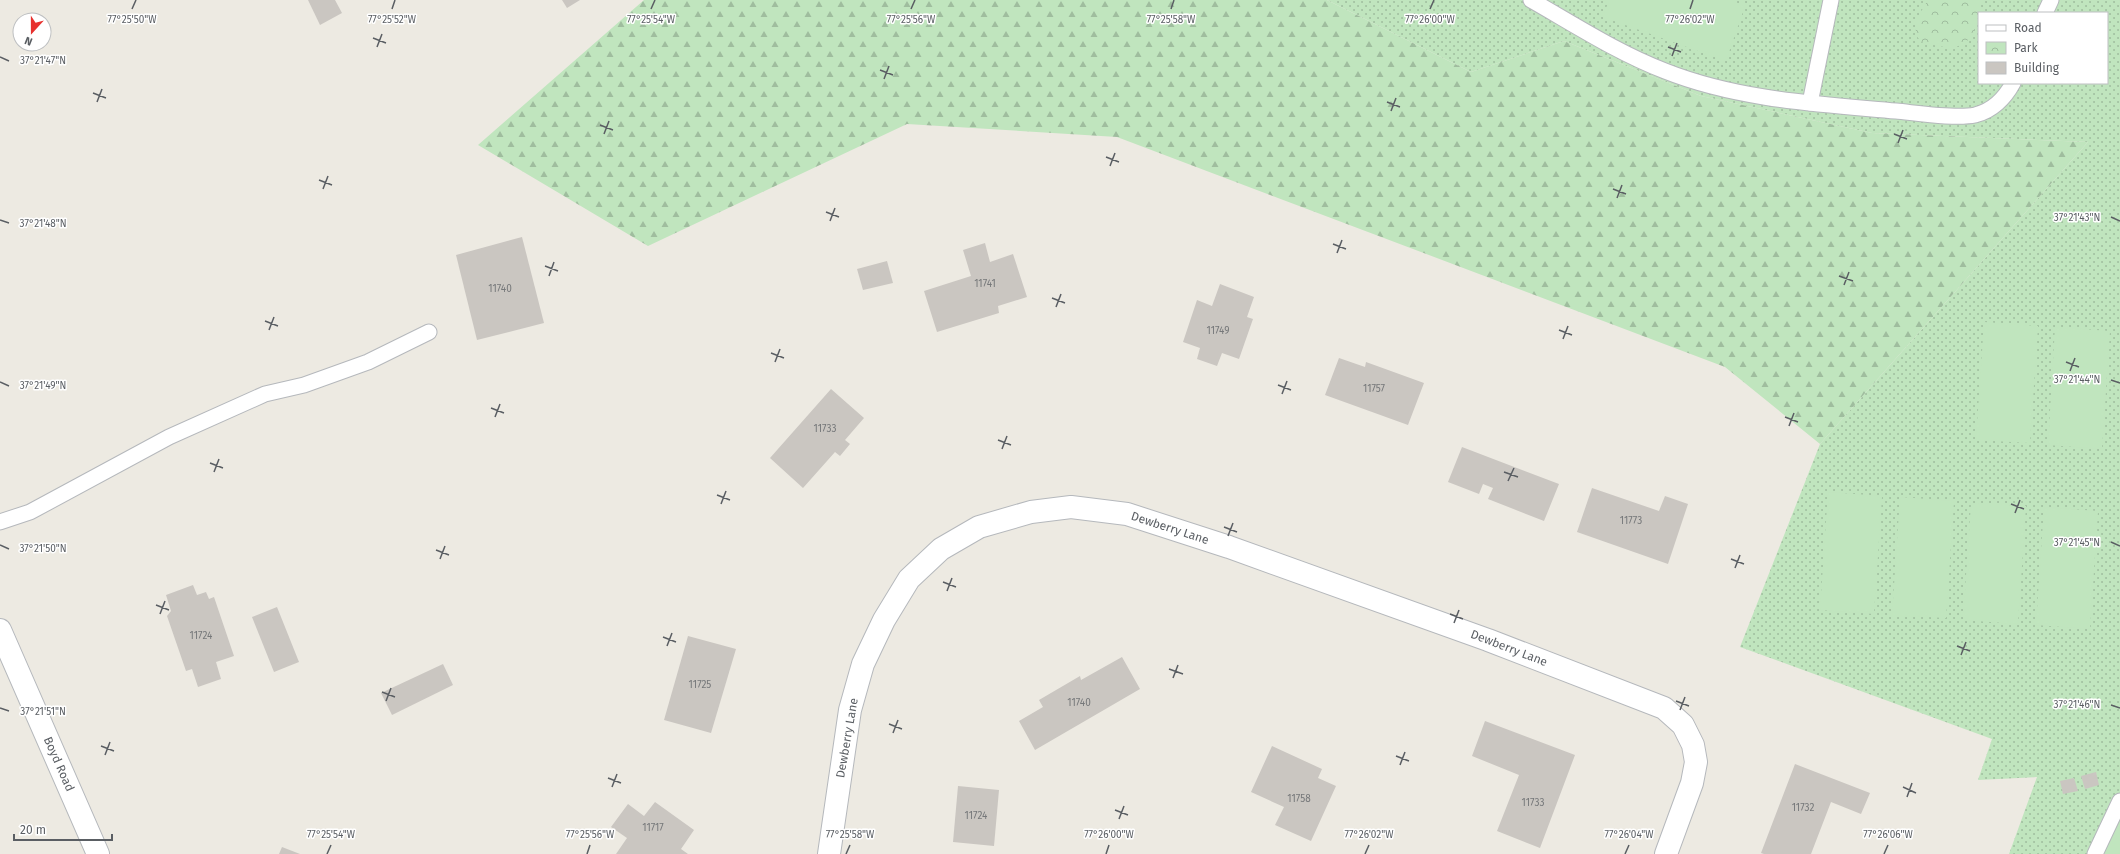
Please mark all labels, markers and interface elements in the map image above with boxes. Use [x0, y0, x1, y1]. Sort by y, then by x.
north arrow [12, 12, 52, 52]
legend [1978, 12, 2108, 84]
text: 77°25'50"W [108, 14, 157, 26]
text: 77°25'52"W [368, 14, 417, 26]
text: 77°25'54"W [627, 14, 676, 26]
text: 77°25'56"W [887, 14, 936, 26]
text: 77°25'58"W [1147, 14, 1196, 26]
text: 77°26'00"W [1405, 14, 1456, 26]
text: 77°26'02"W [1665, 14, 1715, 26]
text: Road [2014, 21, 2042, 35]
text: N [23, 33, 34, 48]
text: Park [2014, 41, 2038, 55]
text: 37°21'47"N [20, 55, 66, 67]
text: Building [2014, 61, 2060, 75]
text: 37°21'43"N [2054, 212, 2100, 224]
text: 37°21'48"N [19, 218, 67, 230]
house number: 11741 [974, 278, 996, 290]
house number: 11740 [488, 283, 512, 295]
house number: 11749 [1207, 325, 1229, 337]
text: 37°21'44"N [2054, 374, 2100, 386]
text: 37°21'49"N [20, 380, 66, 392]
house number: 11757 [1363, 383, 1386, 395]
house number: 11733 [814, 423, 836, 435]
street label: Dewberry Lane [1129, 509, 1211, 547]
house number: 11773 [1620, 515, 1642, 527]
text: 37°21'45"N [2054, 537, 2100, 549]
text: 37°21'50"N [19, 543, 67, 555]
street label: Dewberry Lane [1469, 627, 1549, 669]
house number: 11724 [190, 630, 213, 642]
house number: 11725 [689, 679, 711, 691]
street label: Dewberry Lane [833, 697, 861, 779]
house number: 11740 [1067, 697, 1091, 709]
text: 37°21'46"N [2054, 699, 2100, 711]
text: 37°21'51"N [20, 706, 66, 718]
street label: Boyd Road [41, 735, 77, 793]
house number: 11758 [1287, 793, 1311, 805]
house number: 11733 [1522, 797, 1544, 809]
house number: 11732 [1792, 802, 1814, 814]
house number: 11724 [965, 810, 988, 822]
scale bar [14, 816, 112, 842]
house number: 11717 [642, 822, 664, 834]
text: 20 m [20, 823, 46, 837]
text: 77°25'54"W [307, 829, 356, 841]
text: 77°25'56"W [566, 829, 615, 841]
text: 77°25'58"W [826, 829, 875, 841]
text: 77°26'00"W [1084, 829, 1135, 841]
text: 77°26'02"W [1344, 829, 1394, 841]
text: 77°26'04"W [1604, 829, 1654, 841]
text: 77°26'06"W [1863, 829, 1913, 841]

